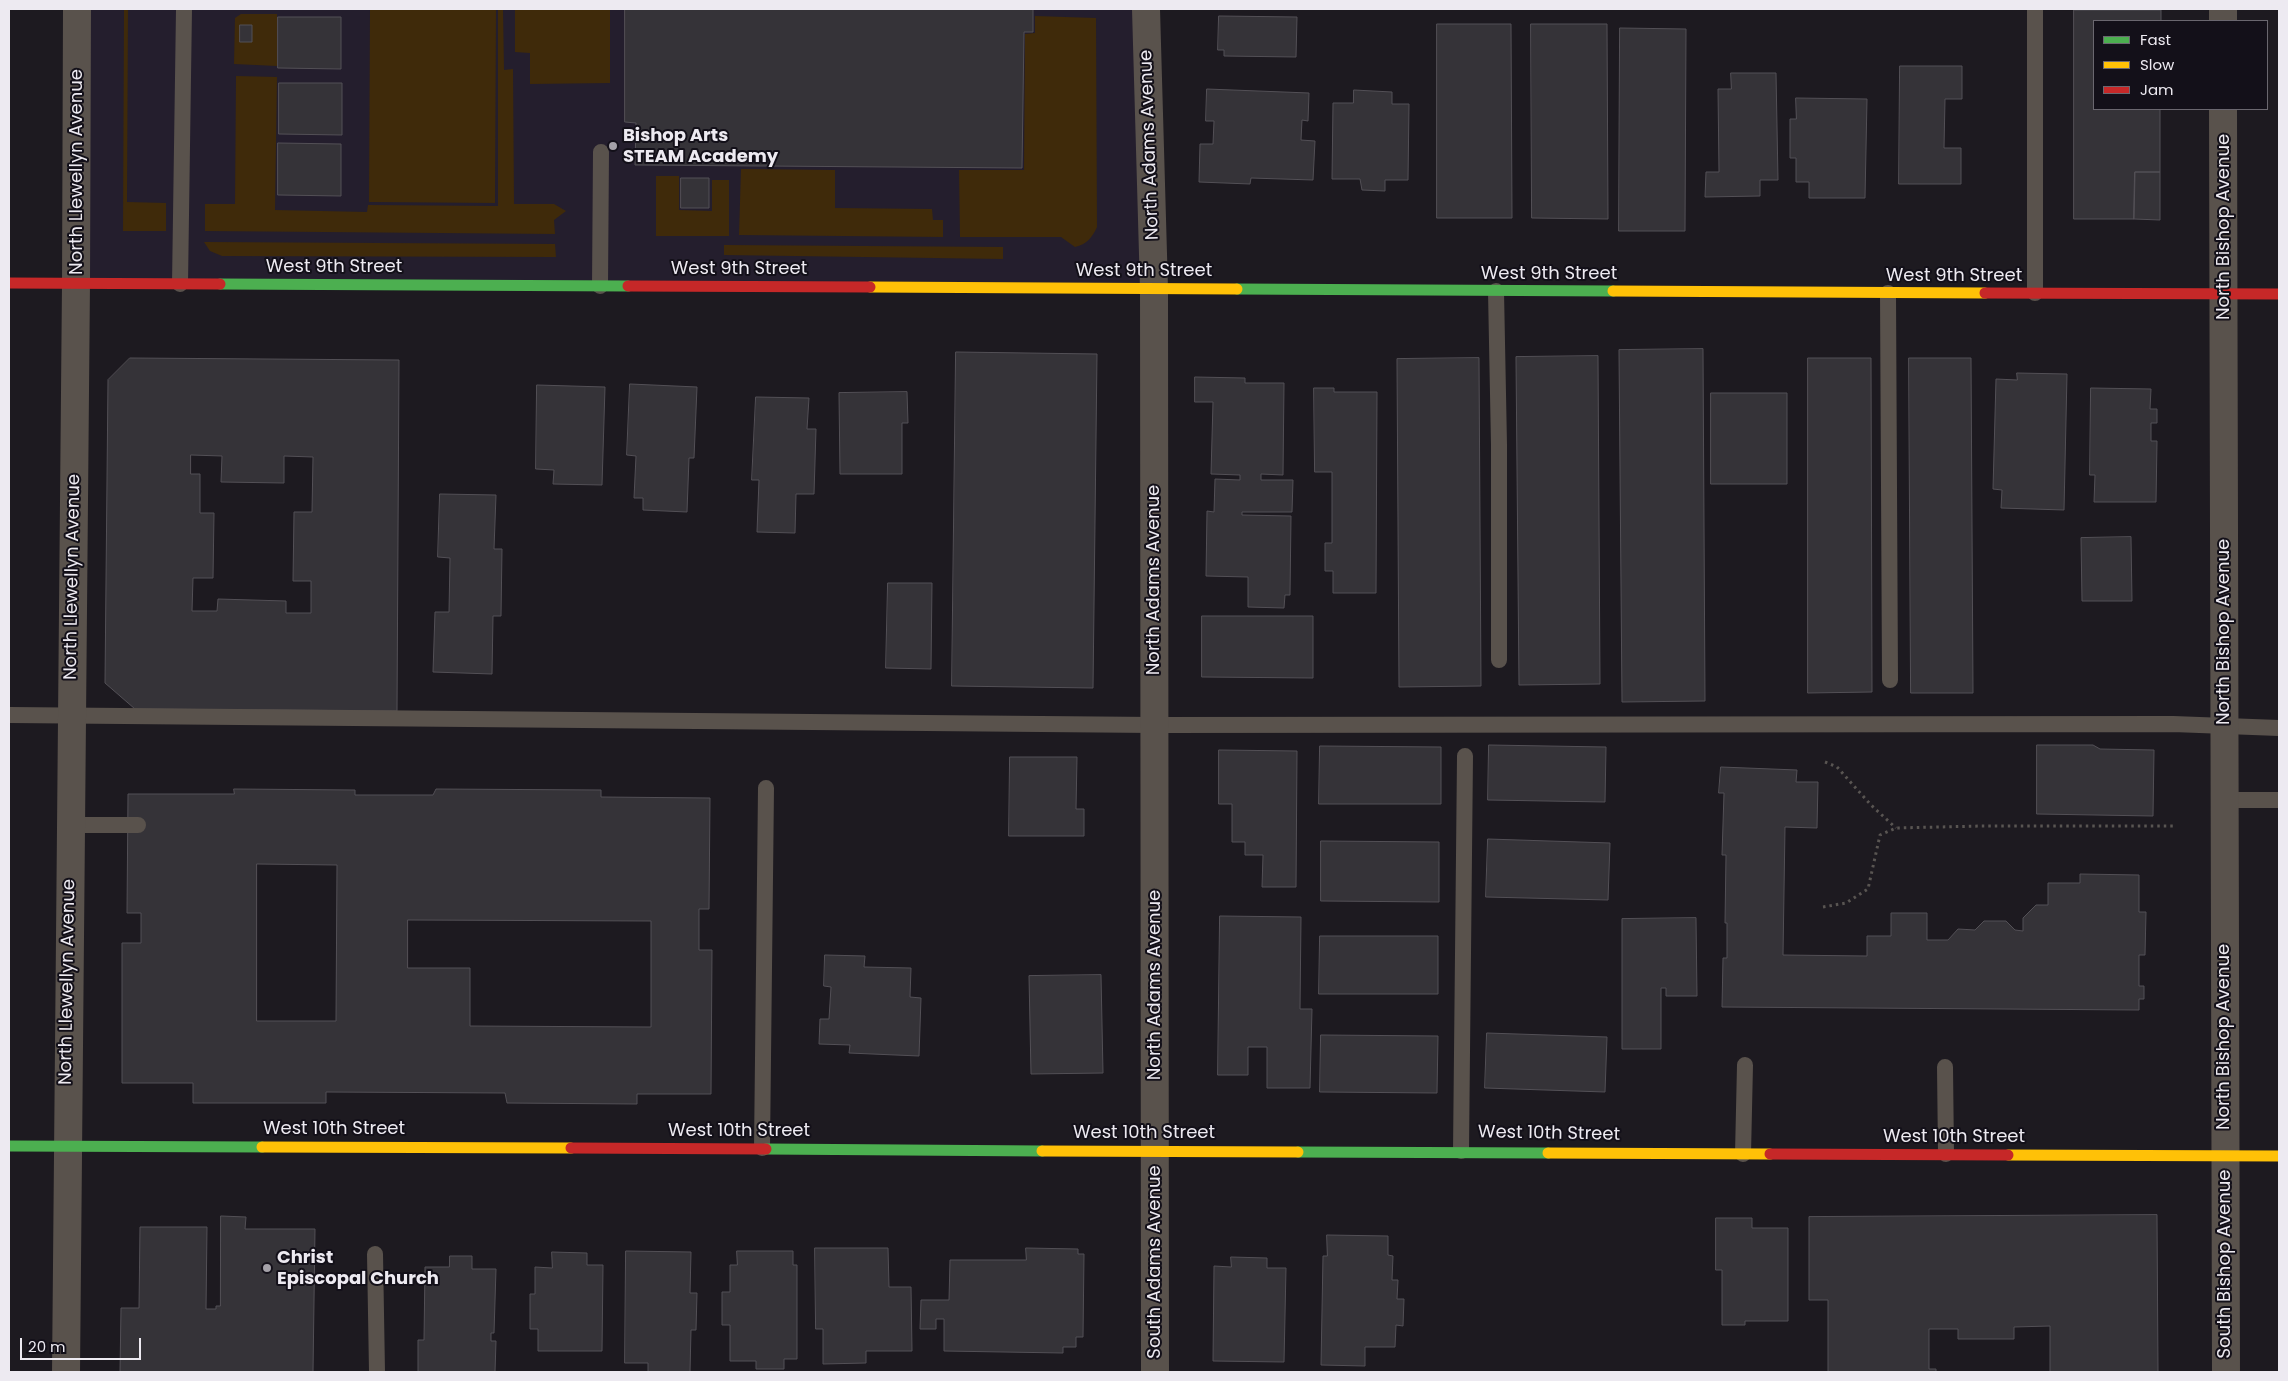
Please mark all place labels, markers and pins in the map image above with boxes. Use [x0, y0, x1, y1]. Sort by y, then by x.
place label: Bishop Arts STEAM Academy [623, 125, 778, 168]
marker: Bishop Arts STEAM Academy [607, 140, 619, 152]
place label: Christ Episcopal Church [277, 1247, 439, 1290]
marker: Christ Episcopal Church [261, 1262, 273, 1274]

